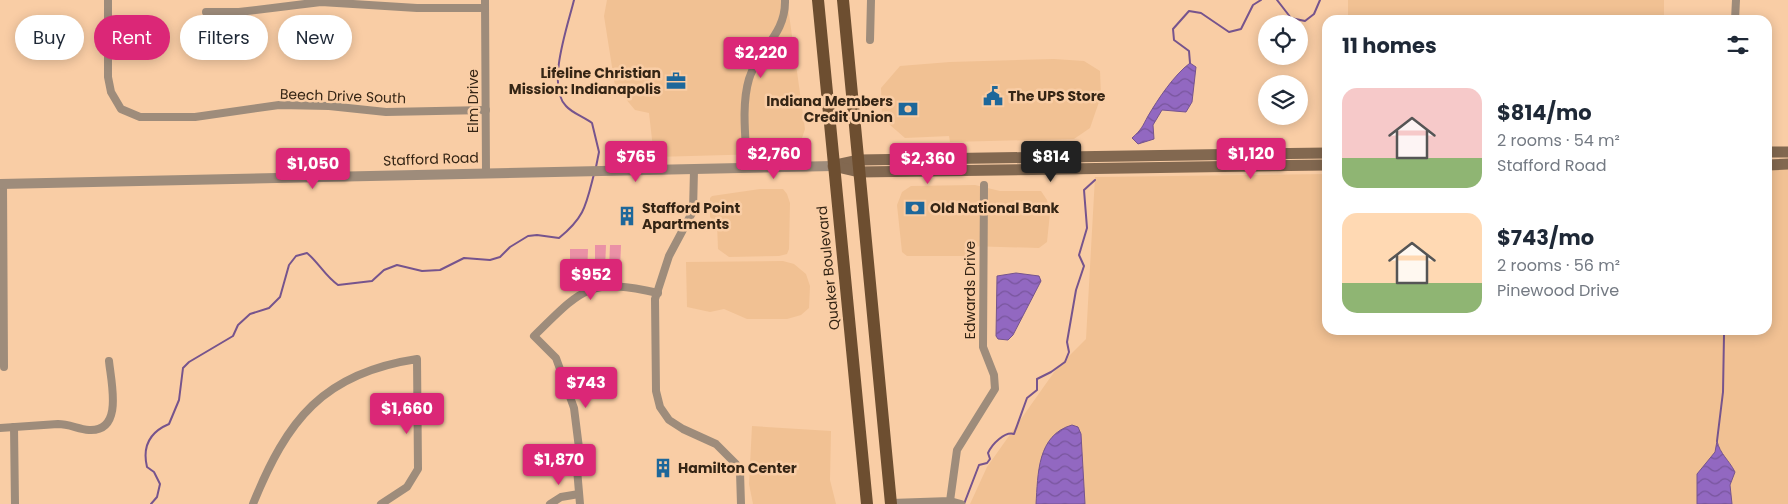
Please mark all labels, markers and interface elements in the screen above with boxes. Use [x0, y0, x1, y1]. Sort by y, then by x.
chip: Buy [15, 15, 84, 60]
chip: Rent [94, 15, 170, 60]
chip: Filters [180, 15, 268, 60]
chip: New [278, 15, 352, 60]
map controls [1258, 15, 1308, 125]
button: locate [1258, 15, 1308, 65]
text: 11 homes [1342, 31, 1437, 60]
icon: filters [1724, 31, 1752, 59]
pin: $2,220 [720, 36, 802, 79]
text: $2,220 [735, 41, 787, 64]
place label: Lifeline Christian Mission: Indianapolis [509, 63, 661, 99]
street label: Elm Drive [463, 69, 483, 133]
office icon: Lifeline Christian Mission: Indianapolis [665, 70, 687, 92]
button: layers [1258, 75, 1308, 125]
street label: Beech Drive South [280, 84, 406, 108]
public building icon: The UPS Store [982, 85, 1004, 107]
place label: The UPS Store [1008, 86, 1106, 106]
place label: Indiana Members Credit Union [766, 91, 893, 127]
bank icon: Indiana Members Credit Union [897, 98, 919, 120]
text: $814/mo [1497, 98, 1592, 127]
icon: home [1382, 108, 1442, 168]
text: 2 rooms · 54 m² [1497, 129, 1620, 152]
pin: $2,760 [733, 138, 815, 180]
pin: $1,120 [1210, 138, 1292, 180]
pin: $765 [606, 140, 666, 183]
pin: $814 [1021, 140, 1081, 183]
text: $2,760 [747, 142, 801, 165]
pin: $2,360 [887, 142, 969, 185]
text: $1,120 [1228, 142, 1274, 165]
text: $765 [616, 145, 656, 168]
text: $814 [1032, 145, 1070, 168]
street label: Stafford Road [383, 147, 479, 171]
text: $2,360 [901, 147, 955, 170]
pin: $1,050 [272, 148, 354, 190]
text: $1,050 [287, 152, 339, 175]
text: Stafford Road [1497, 154, 1606, 177]
bank icon: Old National Bank [904, 197, 926, 219]
place label: Stafford Point Apartments [642, 198, 740, 234]
place label: Old National Bank [930, 198, 1060, 218]
building icon: Stafford Point Apartments [616, 205, 638, 227]
street label: Quaker Boulevard [812, 205, 844, 331]
text: $743/mo [1497, 223, 1594, 252]
icon: home [1382, 233, 1442, 293]
street label: Edwards Drive [960, 240, 980, 339]
text: 2 rooms · 56 m² [1497, 254, 1620, 277]
pin: $952 [561, 258, 621, 301]
text: $952 [571, 263, 611, 286]
text: Pinewood Drive [1497, 279, 1619, 302]
pin: $743 [556, 366, 616, 409]
text: $743 [566, 371, 606, 394]
pin: $1,660 [366, 392, 448, 435]
text: $1,660 [381, 397, 433, 420]
pin: $1,870 [518, 444, 600, 486]
text: $1,870 [534, 448, 584, 471]
building icon: Hamilton Center [652, 457, 674, 479]
place label: Hamilton Center [678, 458, 797, 478]

